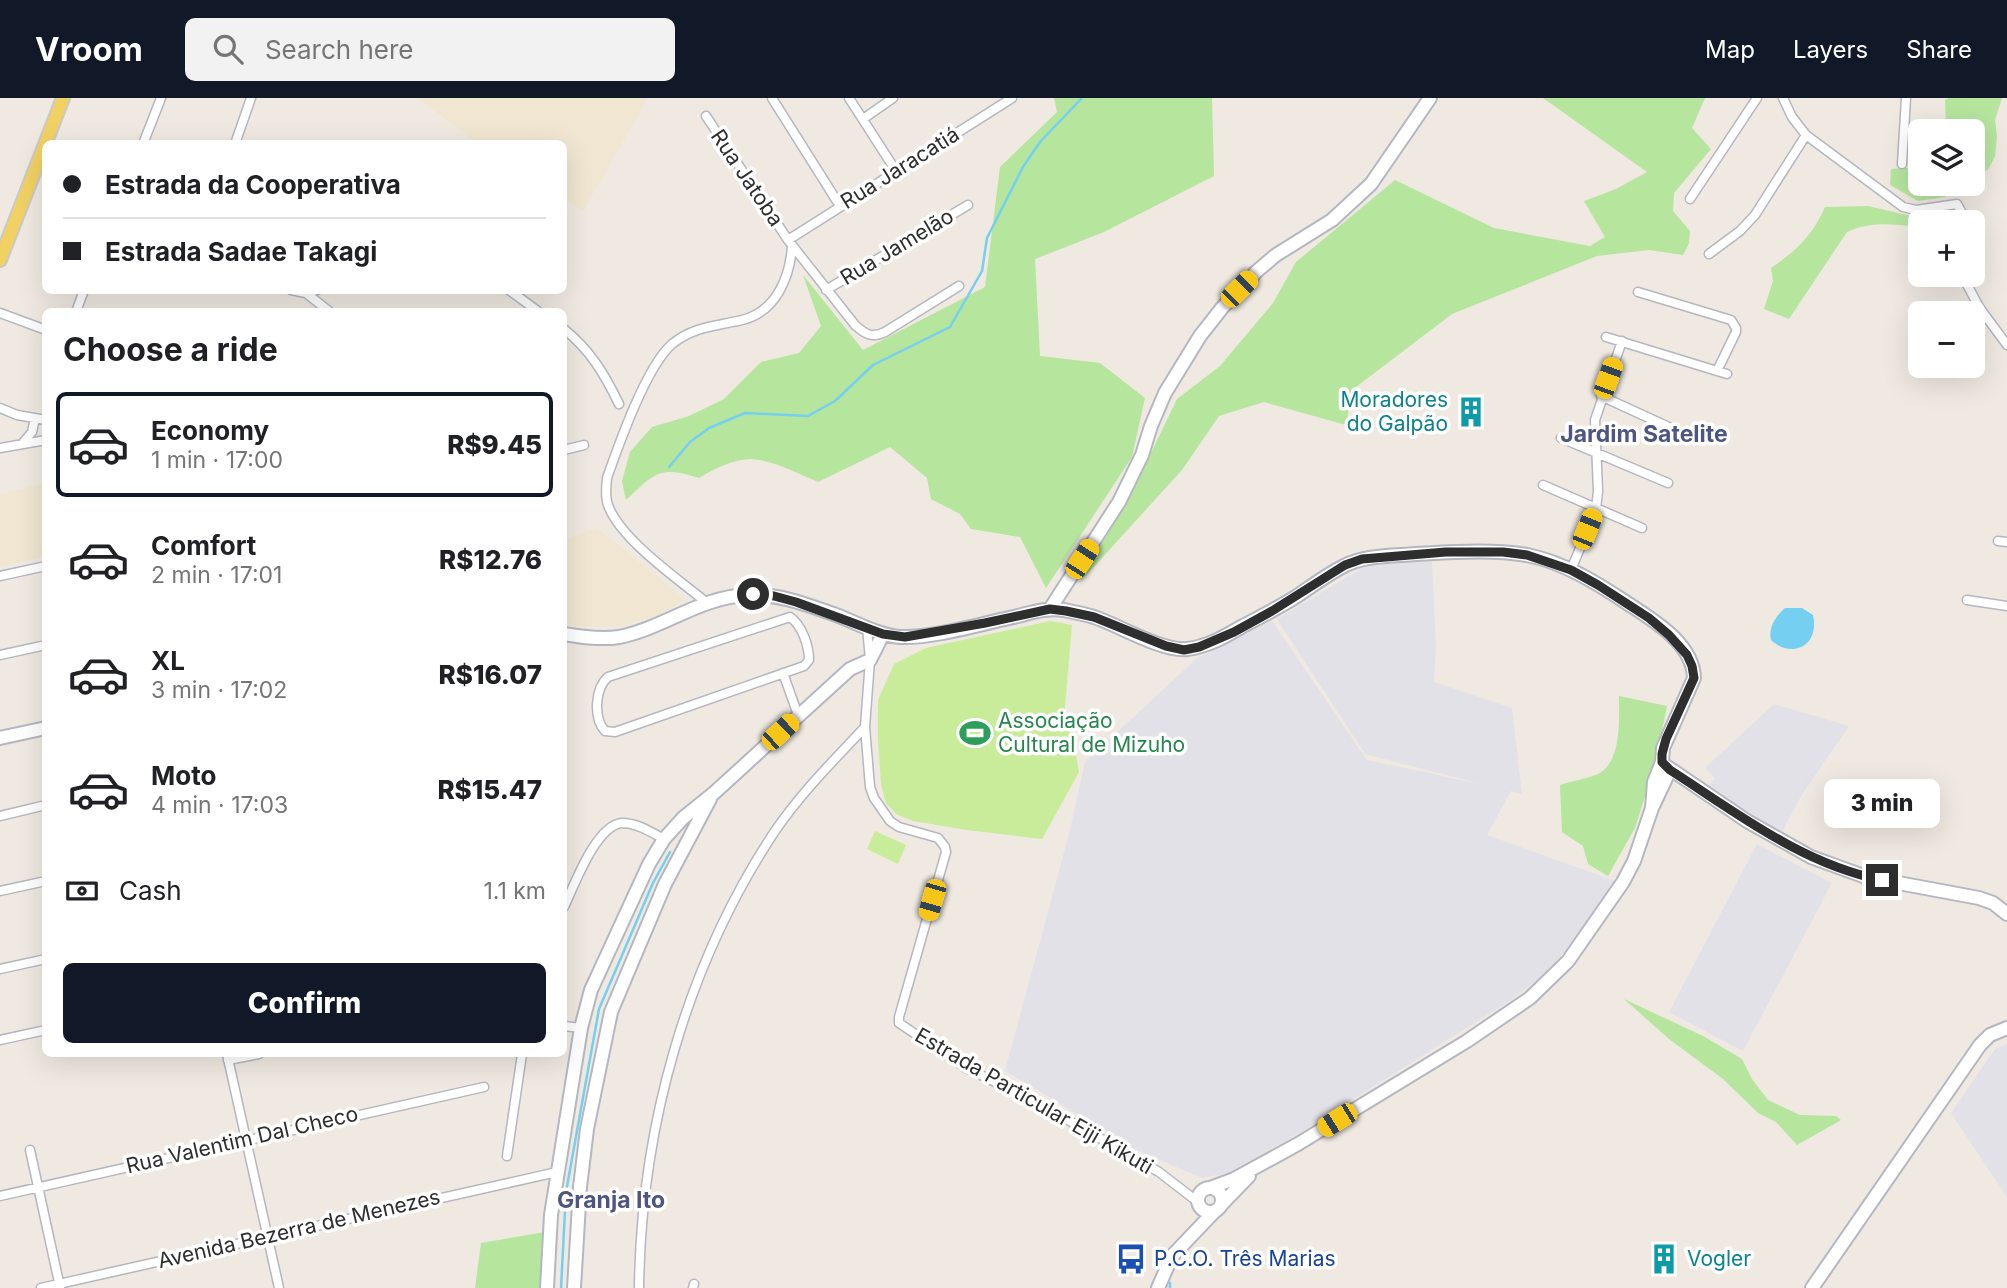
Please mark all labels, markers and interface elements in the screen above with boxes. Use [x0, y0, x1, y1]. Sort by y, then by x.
search box [185, 18, 675, 81]
text: Vroom [35, 29, 143, 69]
icon: search [209, 30, 247, 68]
text: Search here [265, 34, 414, 65]
text: Map [1705, 35, 1755, 64]
text: Layers [1793, 35, 1868, 64]
text: Share [1906, 35, 1972, 64]
map controls [1908, 119, 1985, 378]
button: layers [1908, 119, 1985, 196]
street label: Rua Jaracatiá [836, 121, 964, 214]
street label: Rua Jatoba [706, 124, 789, 231]
text: Estrada da Cooperativa [105, 169, 401, 200]
street label: Rua Jamelão [836, 203, 958, 290]
button: + [1908, 210, 1985, 287]
text: Estrada Sadae Takagi [105, 236, 377, 267]
car [1217, 267, 1262, 311]
button: − [1908, 301, 1985, 378]
text: Choose a ride [63, 330, 278, 369]
car [1591, 355, 1626, 401]
place label: Moradores do Galpão [1340, 387, 1448, 436]
building icon: Moradores do Galpão [1454, 395, 1488, 429]
icon: car [67, 413, 130, 476]
text: Economy [151, 415, 269, 446]
district label: Jardim Satelite [1560, 420, 1728, 448]
text: R$9.45 [447, 429, 542, 460]
text: 1 min · 17:00 [151, 446, 283, 474]
car [1570, 506, 1605, 552]
icon: car [67, 528, 130, 591]
text: Comfort [151, 530, 256, 561]
car [1062, 536, 1103, 582]
text: R$12.76 [439, 544, 542, 575]
text: 2 min · 17:01 [151, 561, 282, 589]
route start [737, 578, 769, 610]
icon: car [67, 643, 130, 706]
text: XL [151, 645, 185, 676]
text: R$16.07 [439, 659, 542, 690]
text: 3 min · 17:02 [151, 676, 287, 704]
place label: Associação Cultural de Mizuho [998, 708, 1185, 757]
car [758, 710, 803, 754]
sports icon: Associação Cultural de Mizuho [958, 716, 992, 750]
icon: car [67, 758, 130, 821]
text: Moto [151, 760, 216, 791]
text: R$15.47 [437, 774, 542, 805]
callout: 3 min [1824, 778, 1940, 828]
text: 3 min [1851, 789, 1913, 817]
text: 4 min · 17:03 [151, 791, 288, 819]
route end [1866, 864, 1898, 896]
icon: cash [63, 872, 101, 910]
text: Cash [119, 875, 182, 906]
text: 1.1 km [483, 877, 546, 905]
car [917, 877, 948, 923]
button: Confirm [63, 963, 546, 1043]
street label: Estrada Particular Eiji Kikuti [911, 1022, 1158, 1179]
car [1314, 1100, 1361, 1140]
street label: Rua Valentim Dal Checo [123, 1101, 360, 1178]
street label: Avenida Bezerra de Menezes [155, 1184, 442, 1273]
district label: Granja Ito [557, 1186, 665, 1214]
bus stop icon: P.C.O. Três Marias [1114, 1242, 1148, 1276]
building icon: Vogler [1647, 1242, 1681, 1276]
place label: P.C.O. Três Marias [1154, 1246, 1336, 1271]
place label: Vogler [1687, 1246, 1751, 1271]

